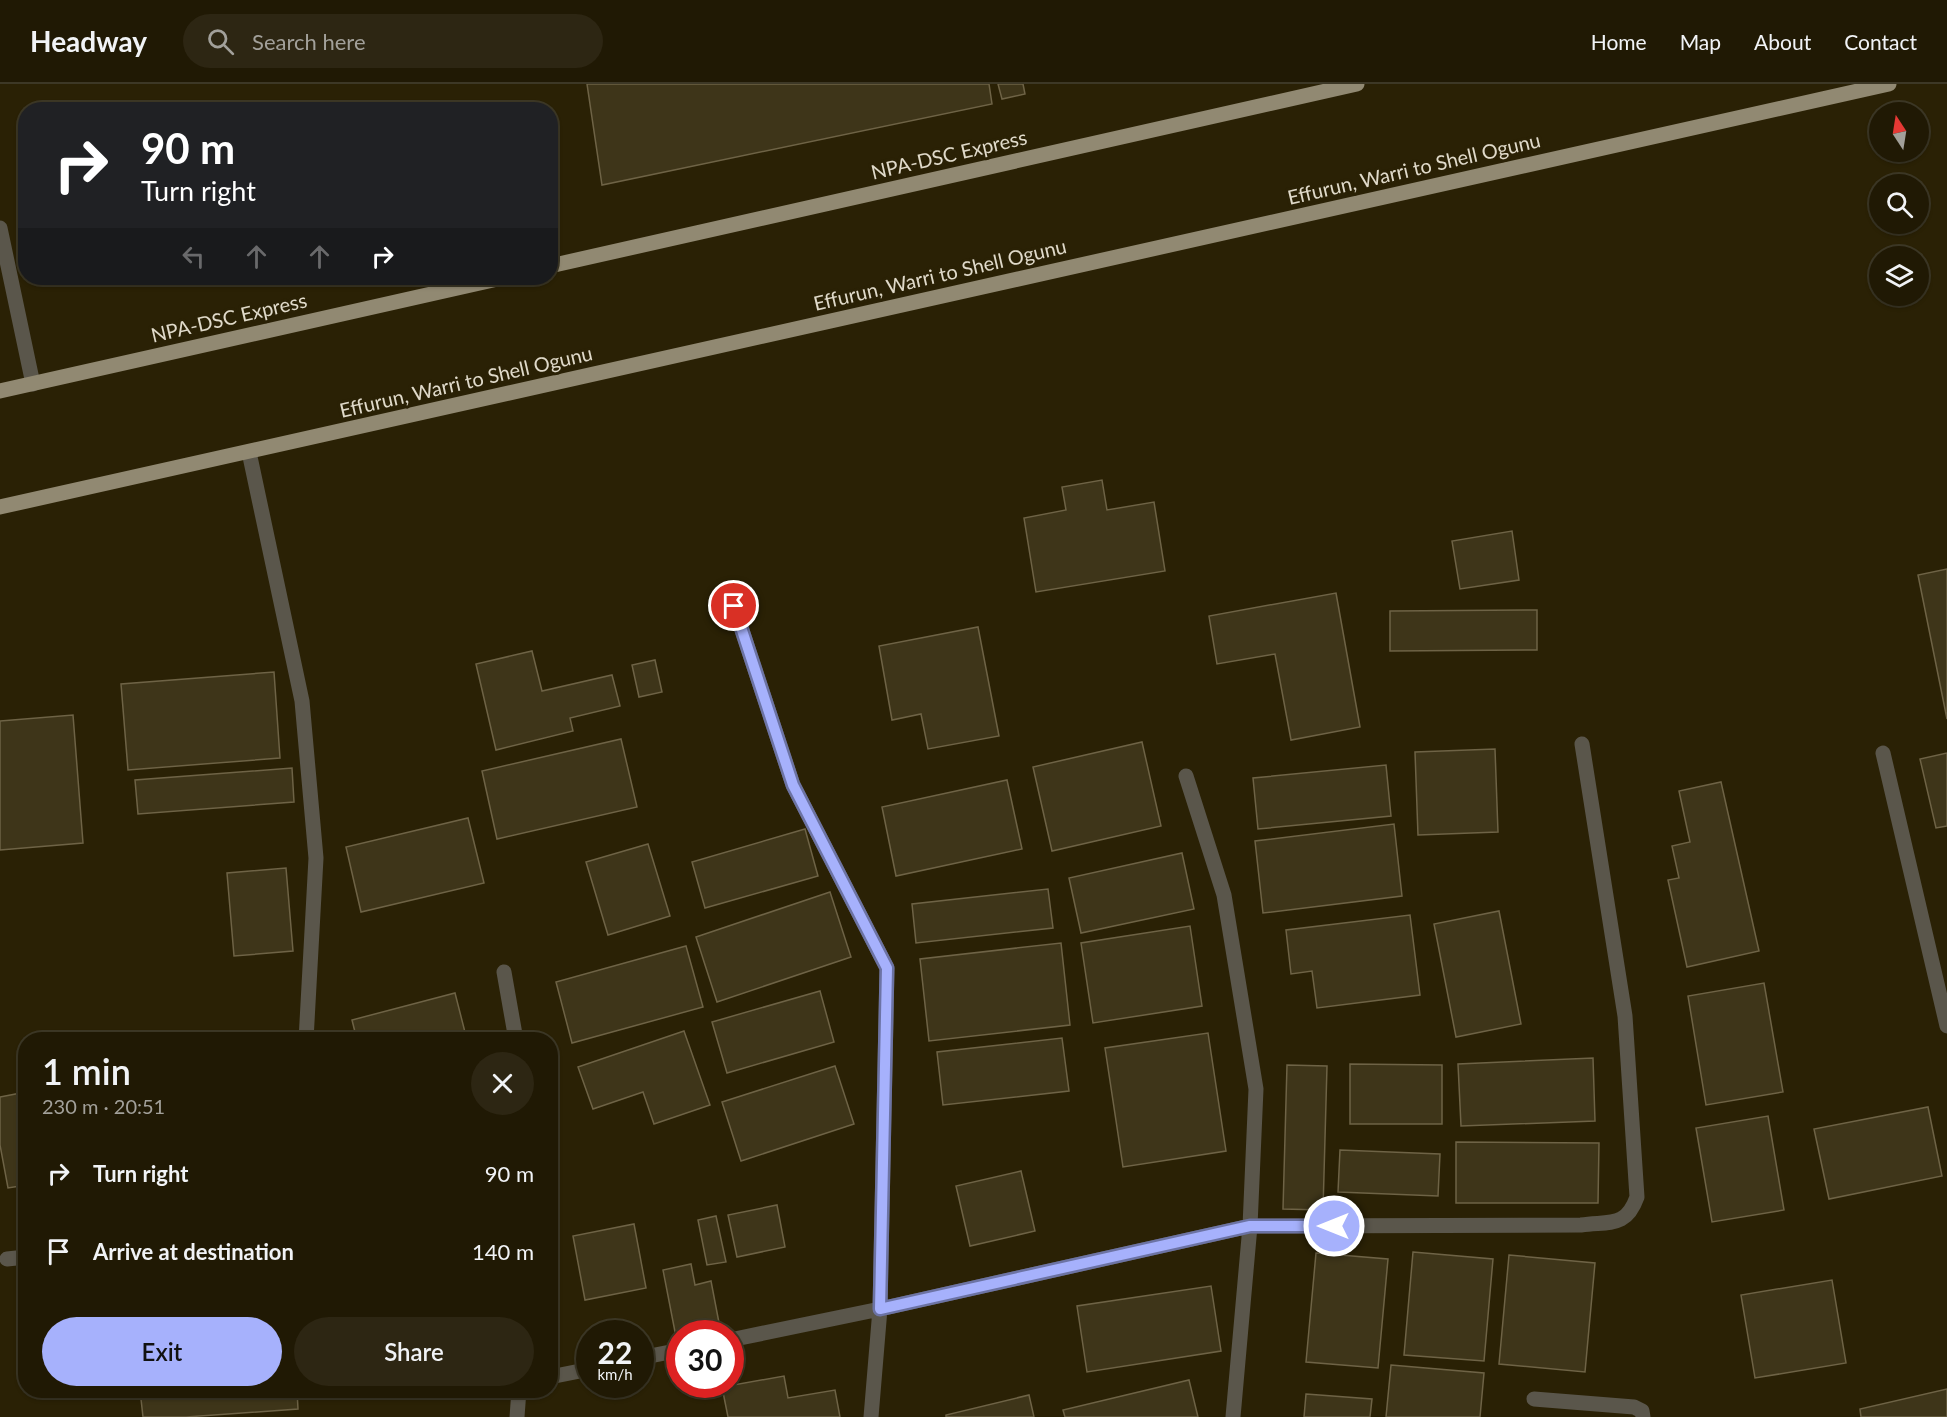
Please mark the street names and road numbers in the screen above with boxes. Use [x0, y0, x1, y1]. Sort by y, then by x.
street label: NPA-DSC Express [868, 124, 1029, 184]
street label: Effurun, Warri to Shell Ogunu [1285, 127, 1543, 209]
street label: Effurun, Warri to Shell Ogunu [811, 233, 1069, 315]
street label: NPA-DSC Express [148, 287, 309, 347]
street label: Effurun, Warri to Shell Ogunu [337, 340, 595, 422]

